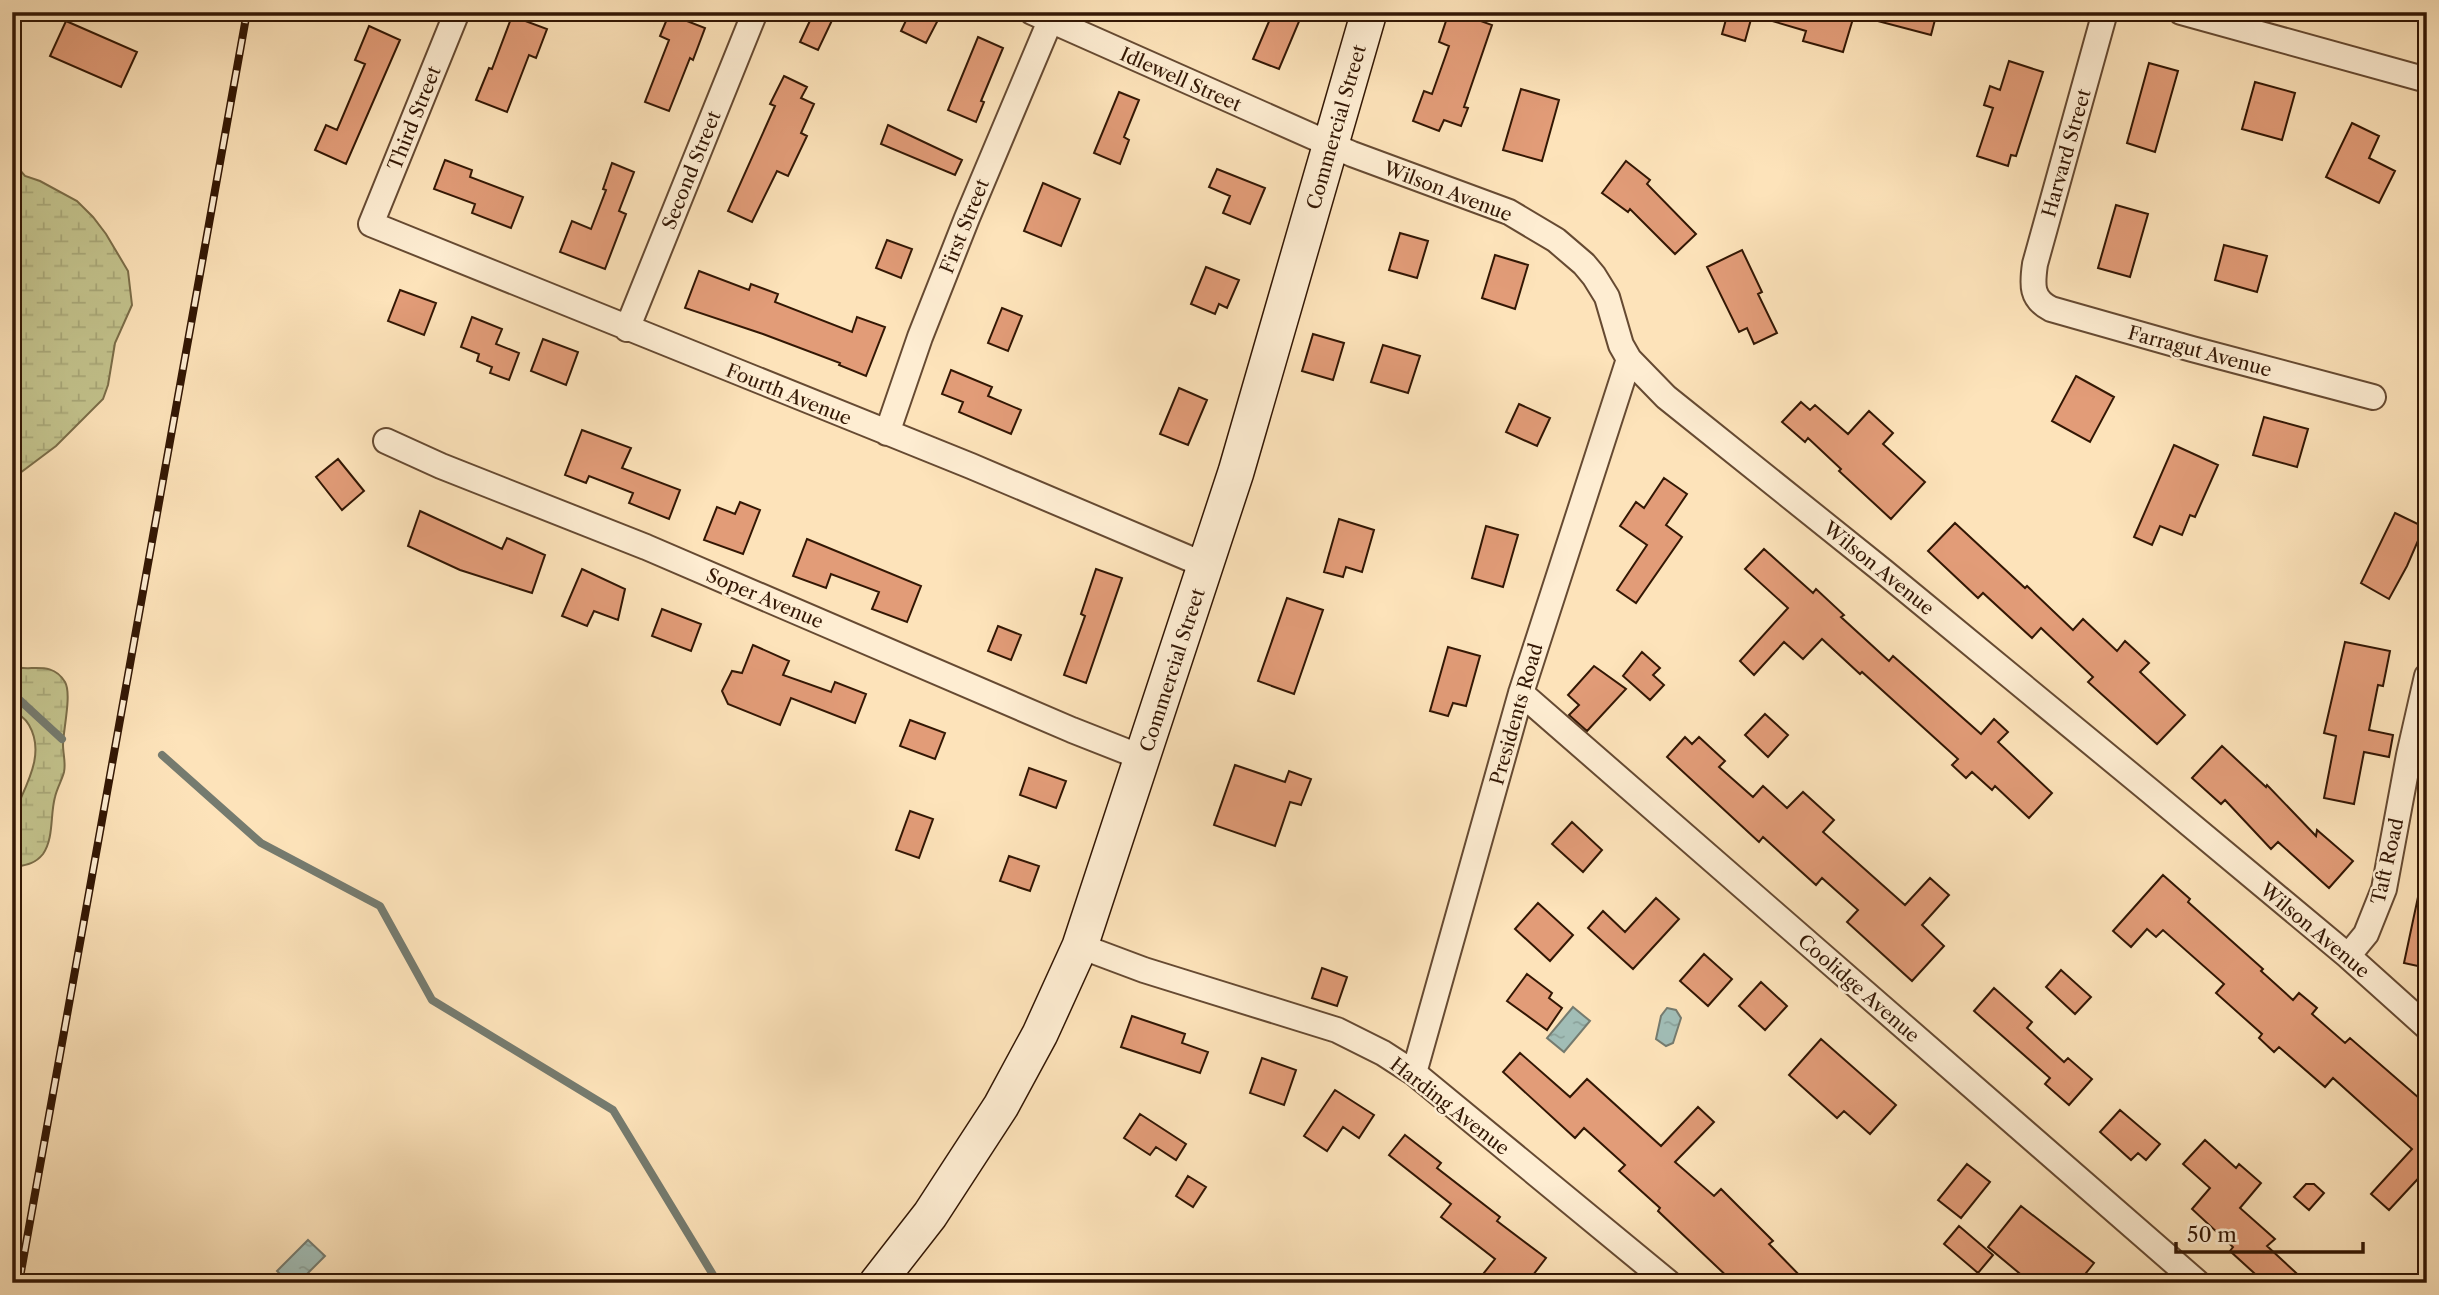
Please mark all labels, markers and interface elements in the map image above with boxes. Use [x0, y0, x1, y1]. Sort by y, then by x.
street label: Idlewell Street [1117, 42, 1245, 117]
street label: Commercial Street [1302, 42, 1371, 212]
street label: Third Street [383, 63, 446, 174]
street label: Harvard Street [2037, 86, 2096, 220]
street label: Second Street [657, 107, 726, 233]
street label: Wilson Avenue [1379, 156, 1515, 227]
street label: First Street [935, 175, 994, 277]
street label: Farragut Avenue [2125, 321, 2274, 382]
street label: Fourth Avenue [723, 359, 855, 430]
street label: Wilson Avenue [1818, 516, 1939, 620]
street label: Soper Avenue [703, 563, 827, 633]
street label: Commercial Street [1135, 585, 1210, 755]
street label: Presidents Road [1485, 640, 1548, 788]
street label: Taft Road [2366, 815, 2409, 906]
street label: Wilson Avenue [2254, 877, 2374, 983]
street label: Coolidge Avenue [1793, 929, 1924, 1047]
street label: Harding Avenue [1385, 1053, 1514, 1160]
scale bar [2176, 1211, 2364, 1255]
text: 50 m [2187, 1222, 2237, 1247]

